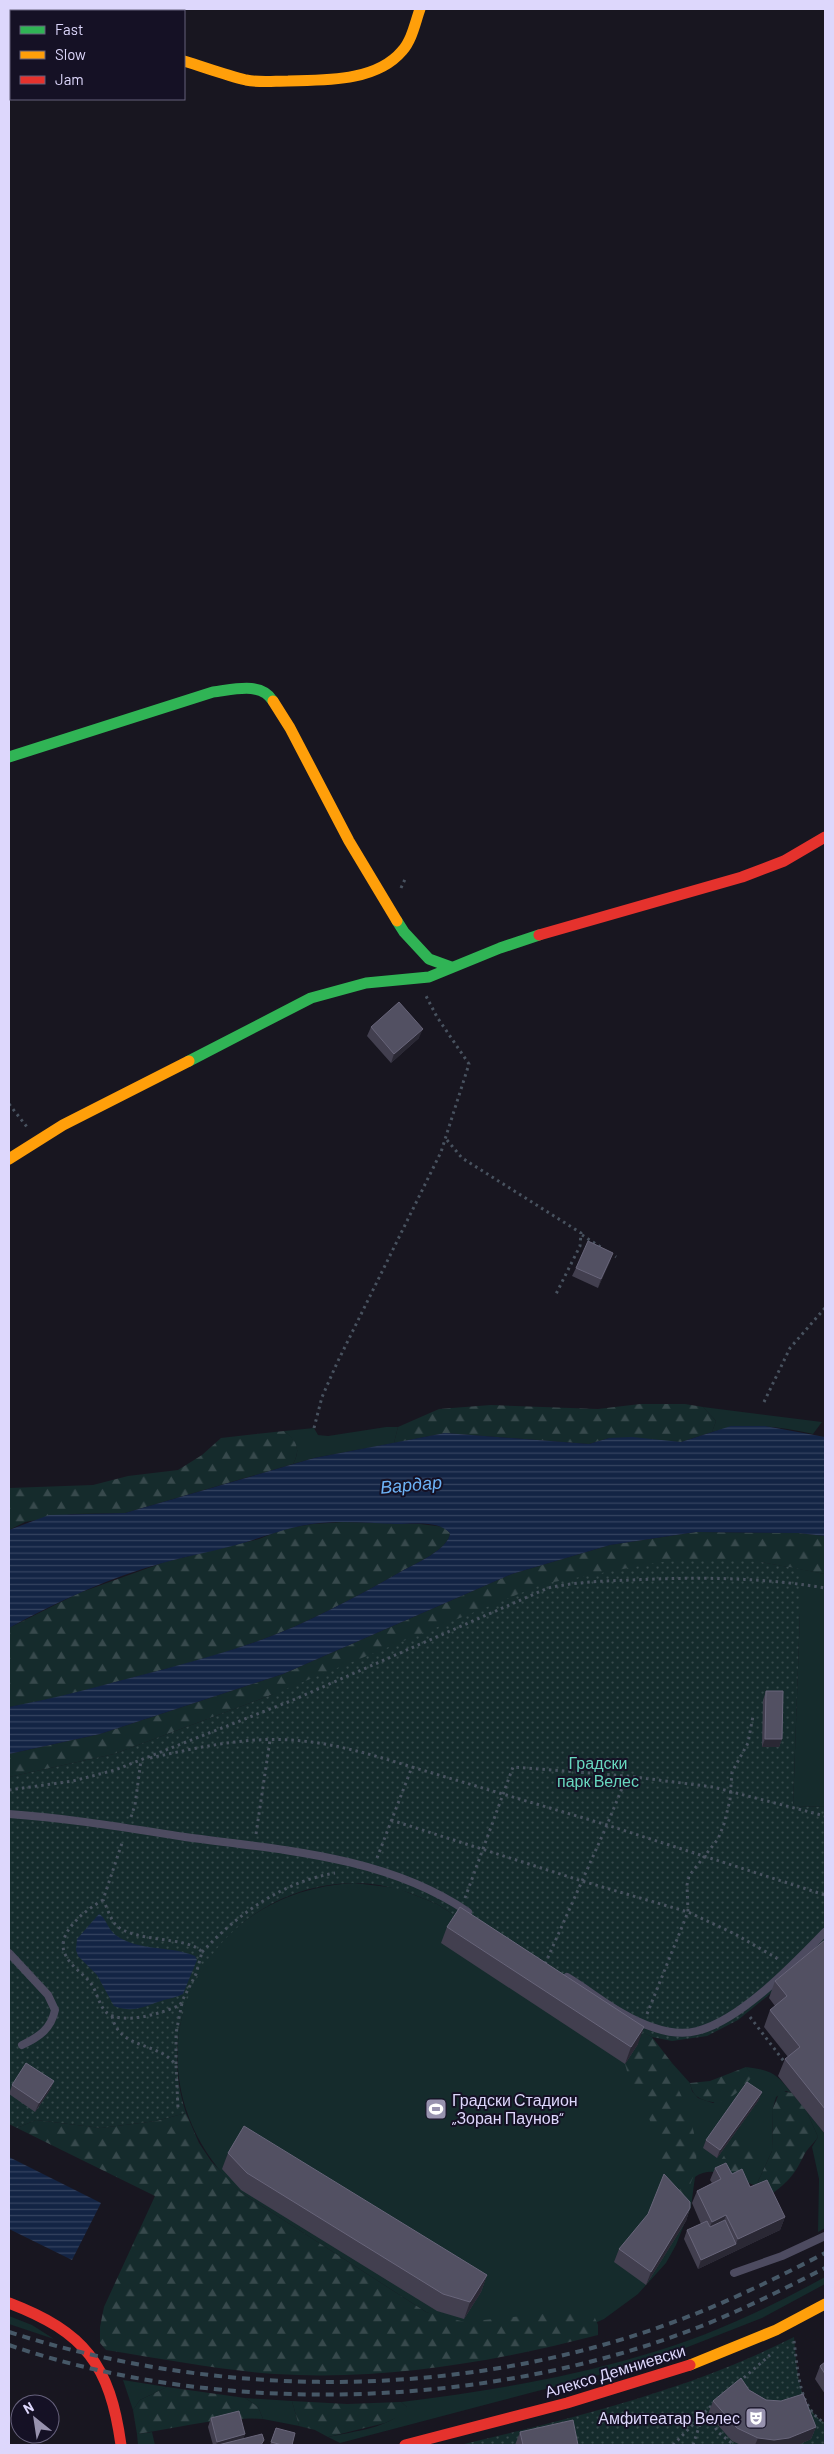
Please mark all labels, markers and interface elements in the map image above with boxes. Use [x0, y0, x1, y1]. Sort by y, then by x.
legend [10, 10, 185, 100]
text: Fast [55, 20, 83, 38]
text: Slow [55, 45, 86, 63]
text: Jam [55, 70, 84, 88]
water label: Вардар [379, 1470, 443, 1498]
park label: Градски парк Велес [557, 1753, 639, 1790]
place label: Градски Стадион „Зоран Паунов“ [452, 2090, 578, 2127]
sports icon: Градски Стадион „Зоран Паунов“ [424, 2097, 448, 2121]
street label: Алексо Демниевски [542, 2340, 687, 2401]
north arrow [10, 2394, 60, 2444]
text: N [20, 2398, 37, 2417]
theatre icon: Амфитеатар Велес [744, 2406, 768, 2430]
place label: Амфитеатар Велес [598, 2408, 740, 2427]

